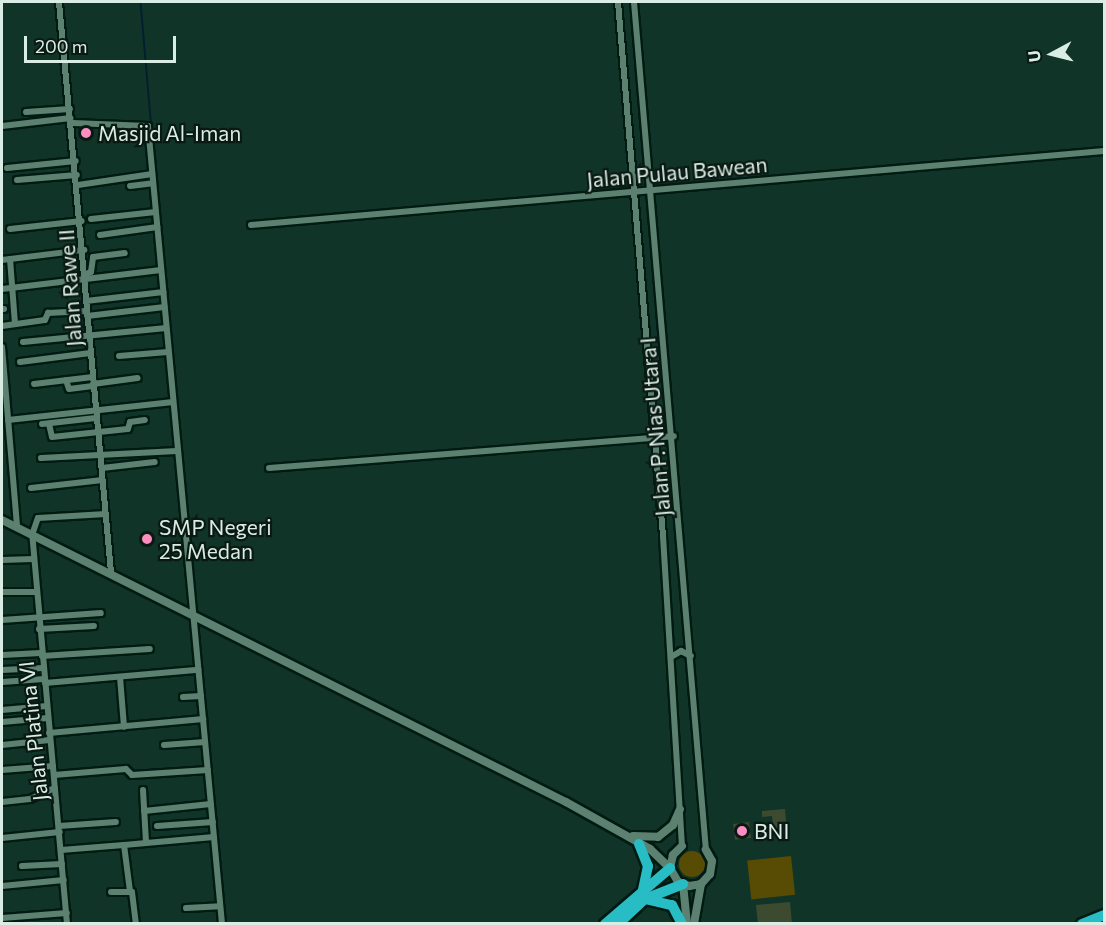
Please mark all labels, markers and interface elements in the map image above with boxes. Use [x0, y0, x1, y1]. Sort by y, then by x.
scale bar [27, 24, 178, 62]
north arrow [1022, 24, 1082, 84]
text: 200 m [35, 35, 88, 57]
text: U [1023, 49, 1044, 63]
place label: Masjid Al-Iman [98, 120, 241, 146]
marker: Masjid Al-Iman [79, 126, 93, 140]
street label: Jalan Pulau Bawean [586, 152, 768, 192]
street label: Jalan Rawe II [53, 229, 87, 347]
street label: Jalan P. Nias Utara I [635, 337, 675, 517]
place label: SMP Negeri 25 Medan [159, 514, 272, 564]
marker: SMP Negeri 25 Medan [140, 532, 154, 546]
street label: Jalan Platina VI [13, 660, 53, 802]
place label: BNI [754, 818, 789, 844]
marker: BNI [735, 824, 749, 838]

